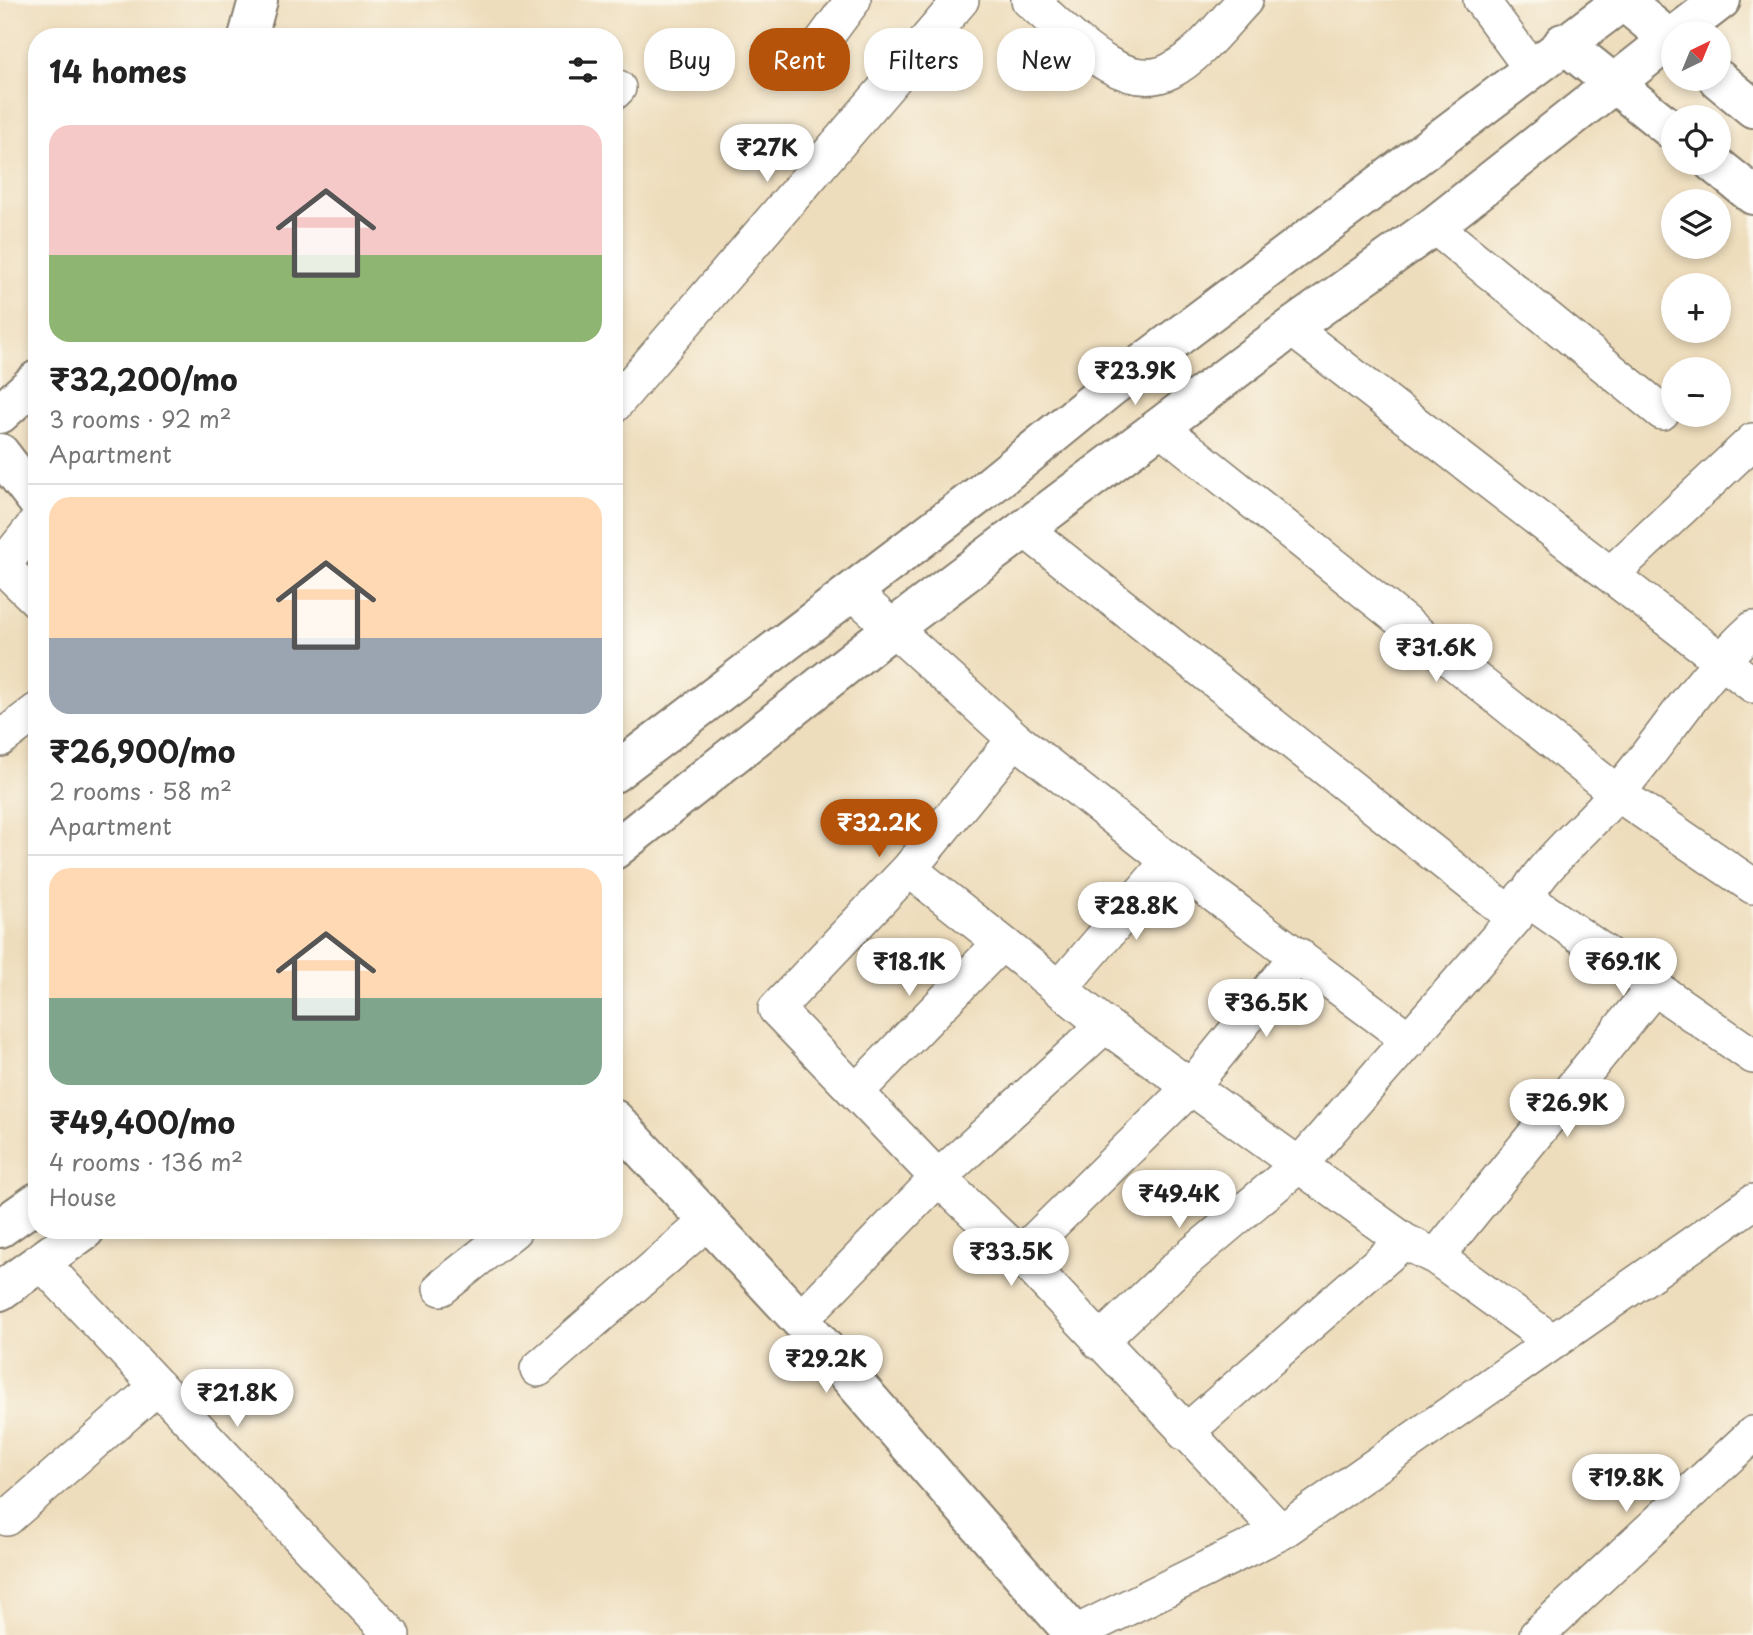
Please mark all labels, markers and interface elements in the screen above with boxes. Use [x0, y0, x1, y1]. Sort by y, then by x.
north arrow [1661, 21, 1731, 91]
map controls [1661, 21, 1731, 427]
chip: Buy [644, 28, 735, 91]
chip: Rent [749, 28, 850, 91]
chip: Filters [864, 28, 983, 91]
chip: New [997, 28, 1095, 91]
text: 14 homes [49, 48, 187, 93]
icon: filters [564, 51, 602, 89]
button: locate [1661, 105, 1731, 175]
pin: ₹27K [726, 124, 808, 184]
text: ₹27K [736, 129, 798, 164]
icon: home [263, 170, 389, 296]
button: layers [1661, 189, 1731, 259]
button: + [1661, 273, 1731, 343]
pin: ₹23.9K [1078, 348, 1192, 407]
text: ₹23.9K [1094, 352, 1176, 387]
text: ₹32,200/mo [49, 356, 238, 401]
button: − [1661, 357, 1731, 427]
text: 3 rooms · 92 m² [49, 401, 232, 436]
text: Apartment [49, 436, 172, 471]
icon: home [263, 542, 389, 668]
pin: ₹31.6K [1379, 624, 1493, 684]
text: ₹31.6K [1396, 629, 1476, 664]
text: ₹26,900/mo [49, 728, 235, 773]
text: 2 rooms · 58 m² [49, 773, 232, 808]
pin: ₹32.2K [822, 800, 936, 859]
text: ₹32.2K [836, 804, 922, 839]
text: Apartment [49, 808, 172, 843]
pin: ₹28.8K [1079, 883, 1193, 942]
text: ₹28.8K [1094, 887, 1178, 922]
icon: home [263, 913, 389, 1039]
pin: ₹18.1K [852, 939, 966, 998]
pin: ₹69.1K [1566, 939, 1680, 998]
text: ₹18.1K [872, 943, 946, 978]
text: ₹69.1K [1585, 943, 1661, 978]
pin: ₹36.5K [1209, 979, 1323, 1039]
text: ₹36.5K [1224, 984, 1308, 1019]
pin: ₹26.9K [1510, 1080, 1624, 1139]
text: ₹26.9K [1526, 1084, 1608, 1119]
text: ₹49,400/mo [49, 1099, 235, 1144]
text: 4 rooms · 136 m² [49, 1144, 243, 1179]
pin: ₹49.4K [1122, 1170, 1236, 1230]
text: ₹49.4K [1138, 1175, 1220, 1210]
text: House [49, 1179, 116, 1214]
pin: ₹33.5K [954, 1228, 1068, 1288]
text: ₹33.5K [969, 1233, 1053, 1268]
pin: ₹29.2K [769, 1336, 883, 1395]
text: ₹29.2K [785, 1340, 867, 1375]
pin: ₹21.8K [180, 1370, 294, 1429]
text: ₹21.8K [197, 1374, 277, 1409]
pin: ₹19.8K [1569, 1454, 1683, 1514]
text: ₹19.8K [1588, 1459, 1664, 1494]

